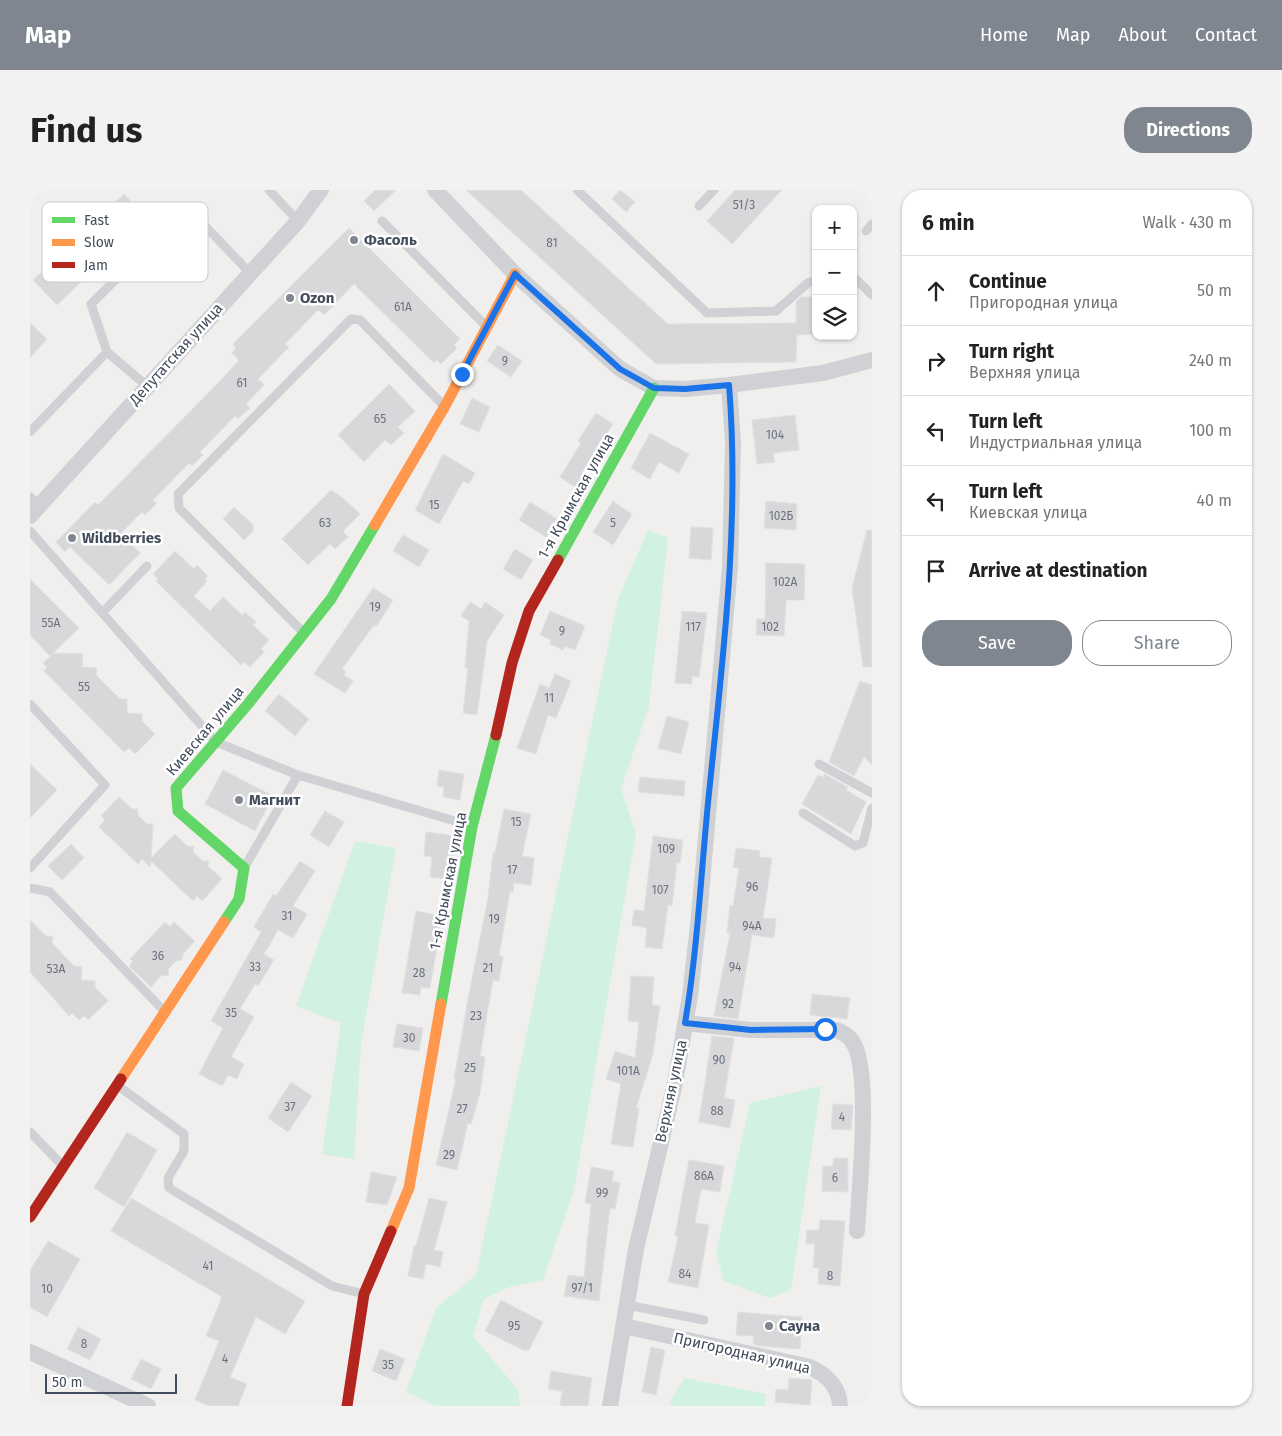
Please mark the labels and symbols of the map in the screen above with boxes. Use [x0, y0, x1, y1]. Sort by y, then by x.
house number: 51/3 [733, 198, 755, 212]
legend [42, 202, 208, 282]
text: Fast [84, 212, 110, 229]
place label: Фасоль [364, 231, 417, 249]
text: Slow [84, 234, 114, 251]
marker: Фасоль [348, 234, 360, 246]
house number: 81 [546, 236, 558, 250]
text: Jam [84, 257, 108, 274]
place label: Ozon [300, 289, 334, 307]
marker: Ozon [284, 292, 296, 304]
street label: Депутатская улица [125, 299, 226, 409]
house number: 61А [394, 300, 412, 314]
house number: 9 [502, 354, 508, 368]
route end [451, 363, 474, 386]
house number: 61 [236, 376, 248, 390]
house number: 65 [374, 412, 386, 426]
house number: 104 [766, 428, 785, 442]
street label: 1-я Крымская улица [534, 430, 618, 562]
house number: 15 [428, 498, 440, 512]
house number: 102Б [769, 509, 793, 523]
house number: 63 [319, 516, 331, 530]
house number: 5 [610, 516, 616, 530]
place label: Wildberries [82, 529, 161, 547]
marker: Wildberries [66, 532, 78, 544]
house number: 102А [773, 575, 797, 589]
house number: 19 [369, 600, 381, 614]
house number: 55А [42, 616, 61, 630]
house number: 117 [685, 620, 701, 634]
house number: 102 [761, 620, 779, 634]
house number: 9 [559, 624, 565, 638]
house number: 55 [78, 680, 90, 694]
street label: Киевская улица [162, 683, 248, 779]
house number: 11 [544, 691, 554, 705]
place label: Магнит [249, 791, 301, 809]
marker: Магнит [233, 794, 245, 806]
street label: 1-я Крымская улица [426, 810, 470, 952]
house number: 15 [510, 815, 522, 829]
house number: 109 [657, 842, 675, 856]
house number: 17 [507, 863, 517, 877]
house number: 96 [746, 880, 758, 894]
house number: 107 [652, 883, 668, 897]
house number: 31 [282, 909, 292, 923]
house number: 19 [488, 912, 500, 926]
house number: 94А [742, 919, 762, 933]
house number: 36 [152, 949, 164, 963]
house number: 33 [249, 960, 261, 974]
house number: 94 [729, 960, 742, 974]
house number: 21 [483, 961, 493, 975]
house number: 53А [47, 962, 66, 976]
house number: 28 [413, 966, 426, 980]
house number: 92 [722, 997, 734, 1011]
house number: 35 [225, 1006, 237, 1020]
house number: 23 [470, 1009, 482, 1023]
route start [814, 1018, 837, 1041]
house number: 30 [403, 1031, 416, 1045]
street label: Верхняя улица [651, 1038, 691, 1144]
house number: 90 [713, 1053, 726, 1067]
house number: 25 [464, 1061, 476, 1075]
house number: 101А [616, 1064, 640, 1078]
house number: 37 [284, 1100, 296, 1114]
house number: 27 [456, 1102, 468, 1116]
house number: 88 [710, 1104, 724, 1118]
house number: 4 [839, 1110, 846, 1124]
house number: 29 [443, 1148, 455, 1162]
house number: 86А [694, 1169, 714, 1183]
house number: 6 [832, 1171, 838, 1185]
house number: 99 [596, 1186, 608, 1200]
house number: 41 [203, 1259, 213, 1273]
house number: 84 [679, 1267, 692, 1281]
house number: 8 [827, 1269, 834, 1283]
house number: 97/1 [571, 1281, 593, 1295]
house number: 10 [41, 1282, 53, 1296]
place label: Сауна [779, 1317, 820, 1335]
house number: 95 [508, 1319, 520, 1333]
marker: Сауна [763, 1320, 775, 1332]
street label: Пригородная улица [672, 1329, 812, 1377]
house number: 8 [81, 1337, 88, 1351]
house number: 4 [222, 1352, 229, 1366]
house number: 35 [382, 1358, 394, 1372]
scale bar [45, 1371, 178, 1394]

